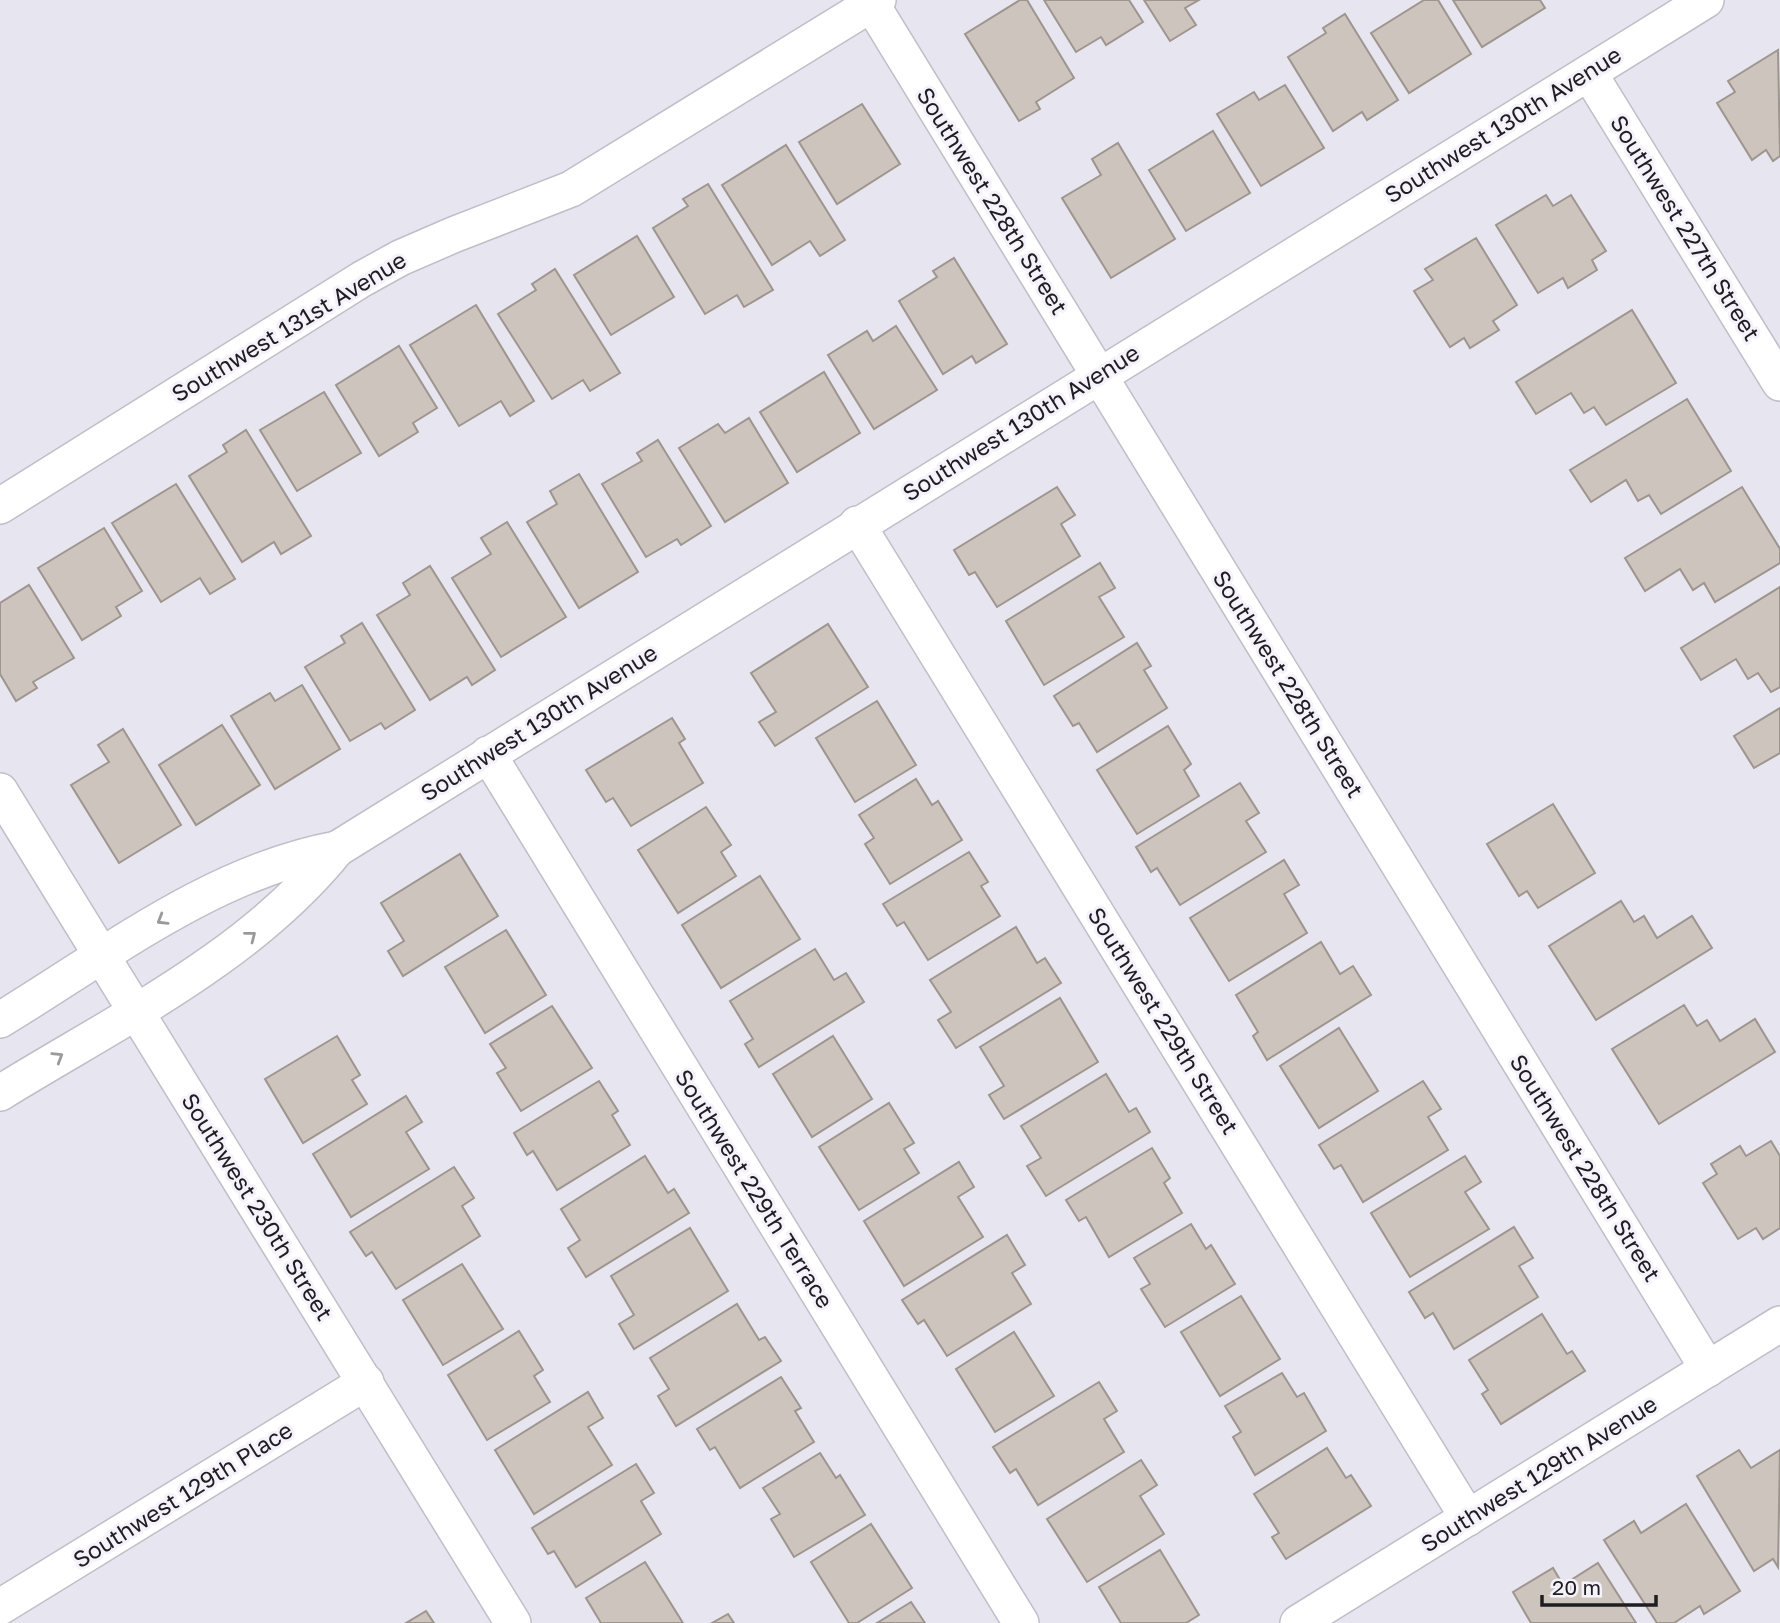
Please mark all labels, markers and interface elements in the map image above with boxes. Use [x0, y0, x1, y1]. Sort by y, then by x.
street label: Southwest 130th Avenue [1379, 40, 1626, 209]
street label: Southwest 228th Street [911, 82, 1074, 319]
street label: Southwest 227th Street [1605, 110, 1767, 345]
street label: Southwest 131st Avenue [166, 245, 411, 407]
street label: Southwest 130th Avenue [897, 338, 1144, 507]
street label: Southwest 228th Street [1207, 565, 1370, 802]
street label: Southwest 130th Avenue [415, 638, 662, 807]
street label: Southwest 229th Street [1083, 902, 1245, 1139]
one-way arrow [156, 912, 169, 925]
one-way arrow [243, 932, 255, 945]
street label: Southwest 228th Street [1504, 1049, 1667, 1286]
one-way arrow [51, 1053, 64, 1066]
street label: Southwest 229th Terrace [670, 1064, 840, 1313]
street label: Southwest 230th Street [176, 1088, 339, 1325]
street label: Southwest 129th Avenue [1415, 1389, 1662, 1557]
street label: Southwest 129th Place [68, 1415, 297, 1573]
scale bar [1542, 1564, 1656, 1608]
text: 20 m [1552, 1574, 1601, 1600]

